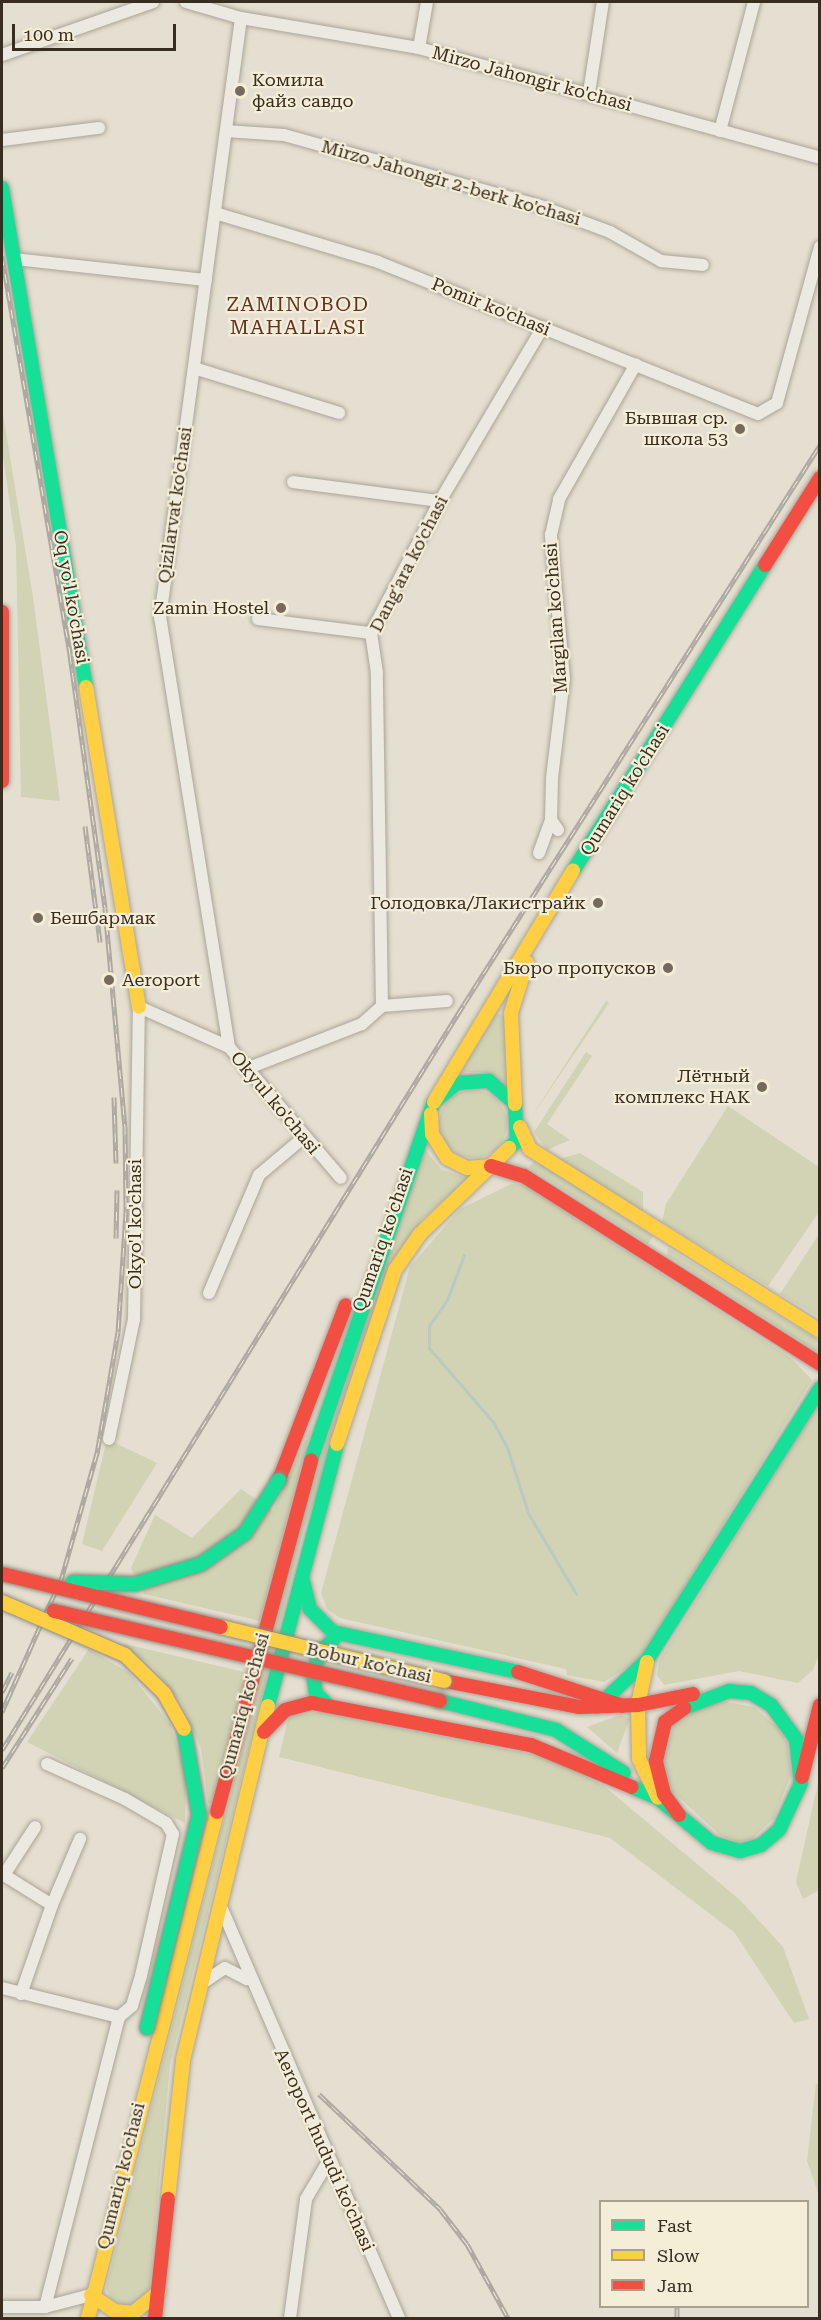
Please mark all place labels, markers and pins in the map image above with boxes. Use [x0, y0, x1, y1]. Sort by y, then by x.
place label: Комила файз савдо [252, 70, 353, 112]
marker: Комила файз савдо [233, 84, 247, 98]
place label: Бывшая ср. школа 53 [625, 408, 728, 450]
marker: Бывшая ср. школа 53 [733, 422, 747, 436]
place label: Zamin Hostel [153, 597, 269, 619]
marker: Zamin Hostel [274, 601, 288, 615]
place label: Голодовка/Лакистрайк [370, 892, 586, 914]
marker: Голодовка/Лакистрайк [591, 896, 605, 910]
place label: Бешбармак [50, 907, 156, 929]
marker: Бешбармак [31, 911, 45, 925]
place label: Бюро пропусков [503, 957, 656, 979]
marker: Бюро пропусков [661, 961, 675, 975]
place label: Aeroport [122, 969, 200, 991]
marker: Aeroport [100, 971, 118, 989]
place label: Лётный комплекс НАК [614, 1066, 750, 1108]
marker: Лётный комплекс НАК [755, 1080, 769, 1094]

